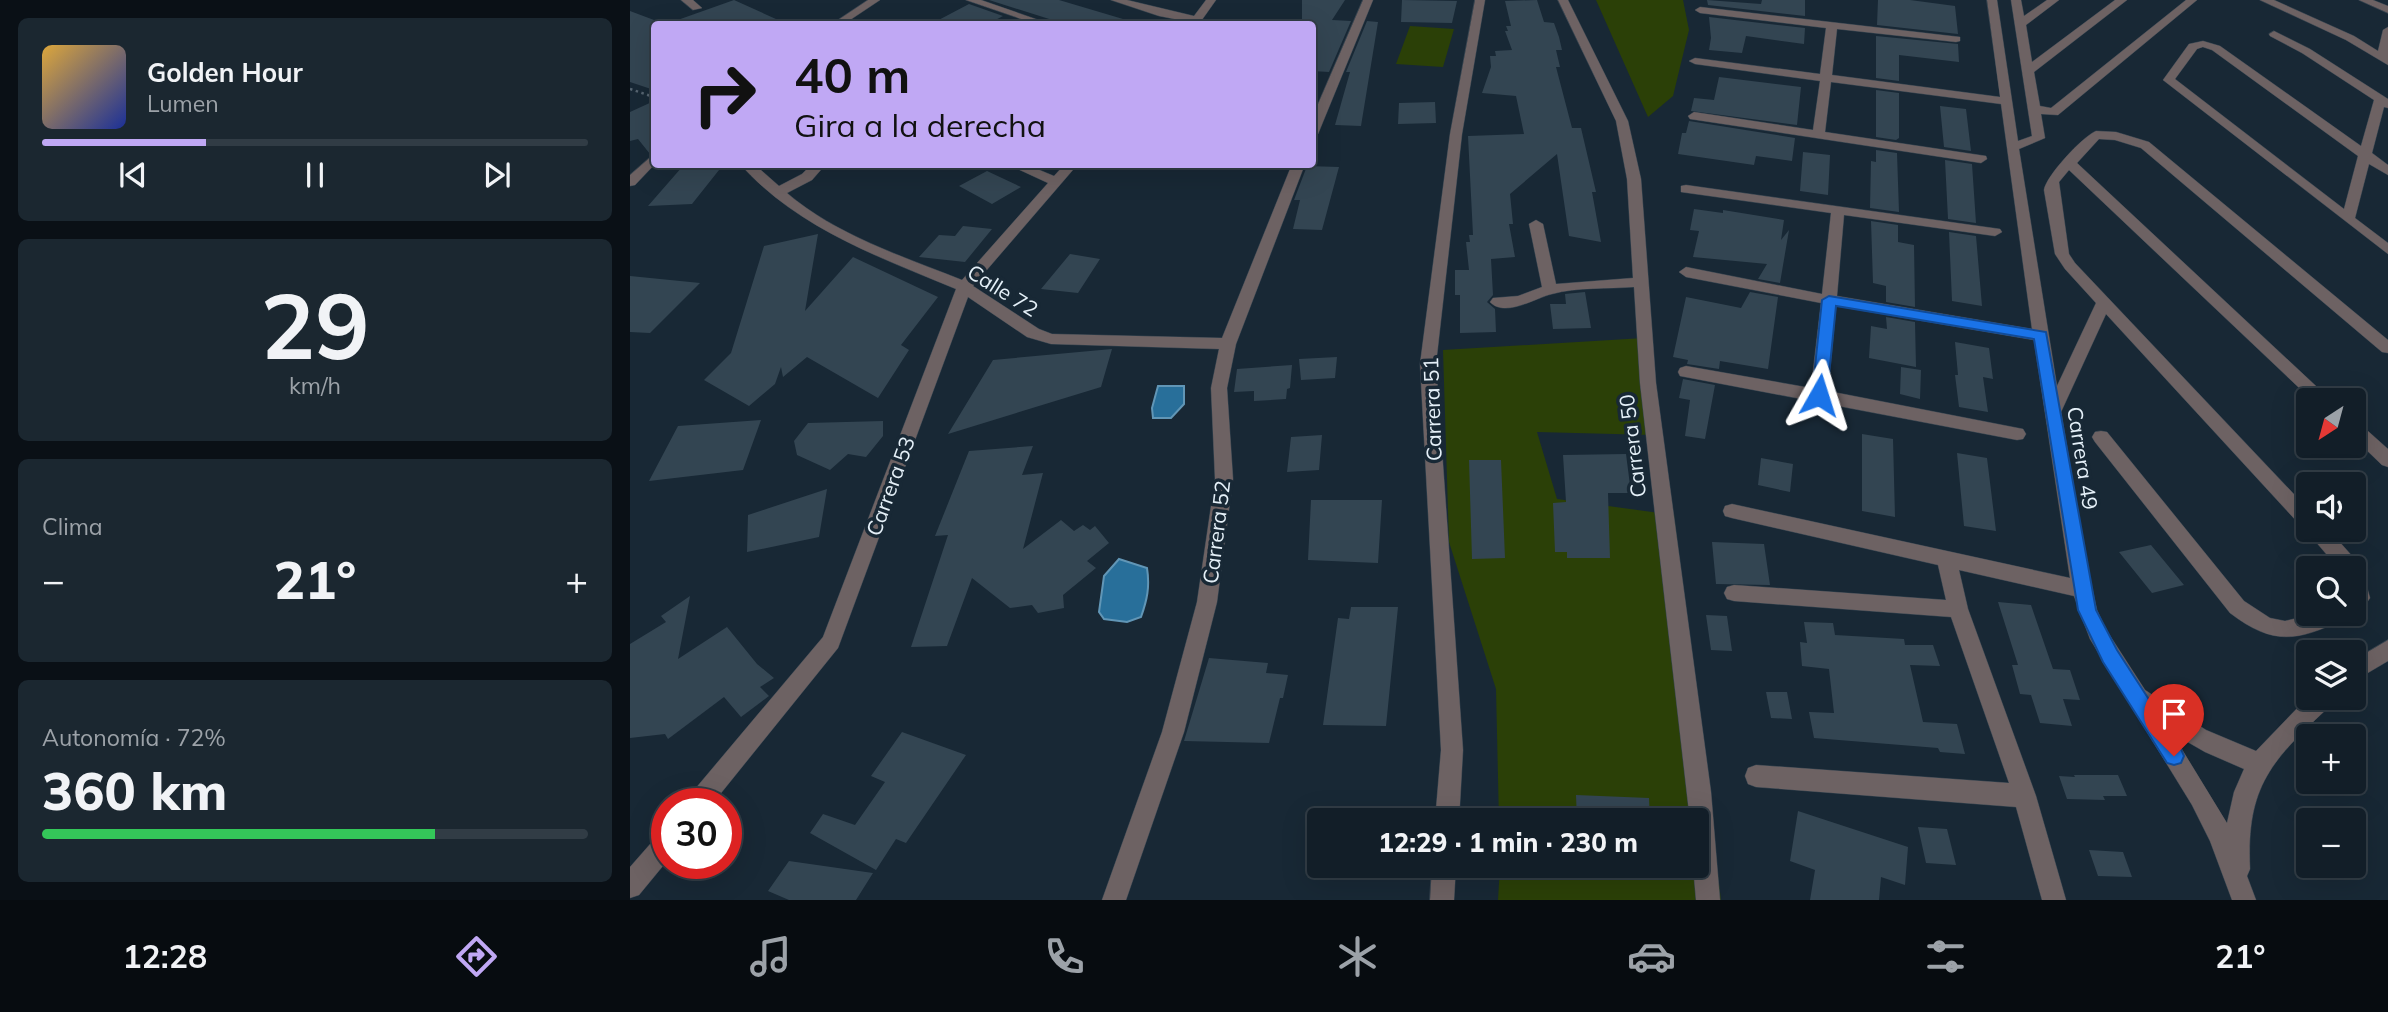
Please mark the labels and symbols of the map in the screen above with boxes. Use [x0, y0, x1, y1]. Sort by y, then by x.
street label: Calle 72 [963, 258, 1043, 322]
street label: Carrera 51 [1417, 357, 1447, 461]
position arrow [1782, 358, 1856, 432]
north arrow [2296, 388, 2366, 458]
street label: Carrera 50 [1613, 393, 1651, 499]
street label: Carrera 49 [2062, 405, 2104, 511]
street label: Carrera 53 [860, 433, 920, 539]
street label: Carrera 52 [1197, 479, 1235, 585]
pin [2144, 684, 2204, 756]
speed limit sign: 30 [651, 788, 742, 879]

